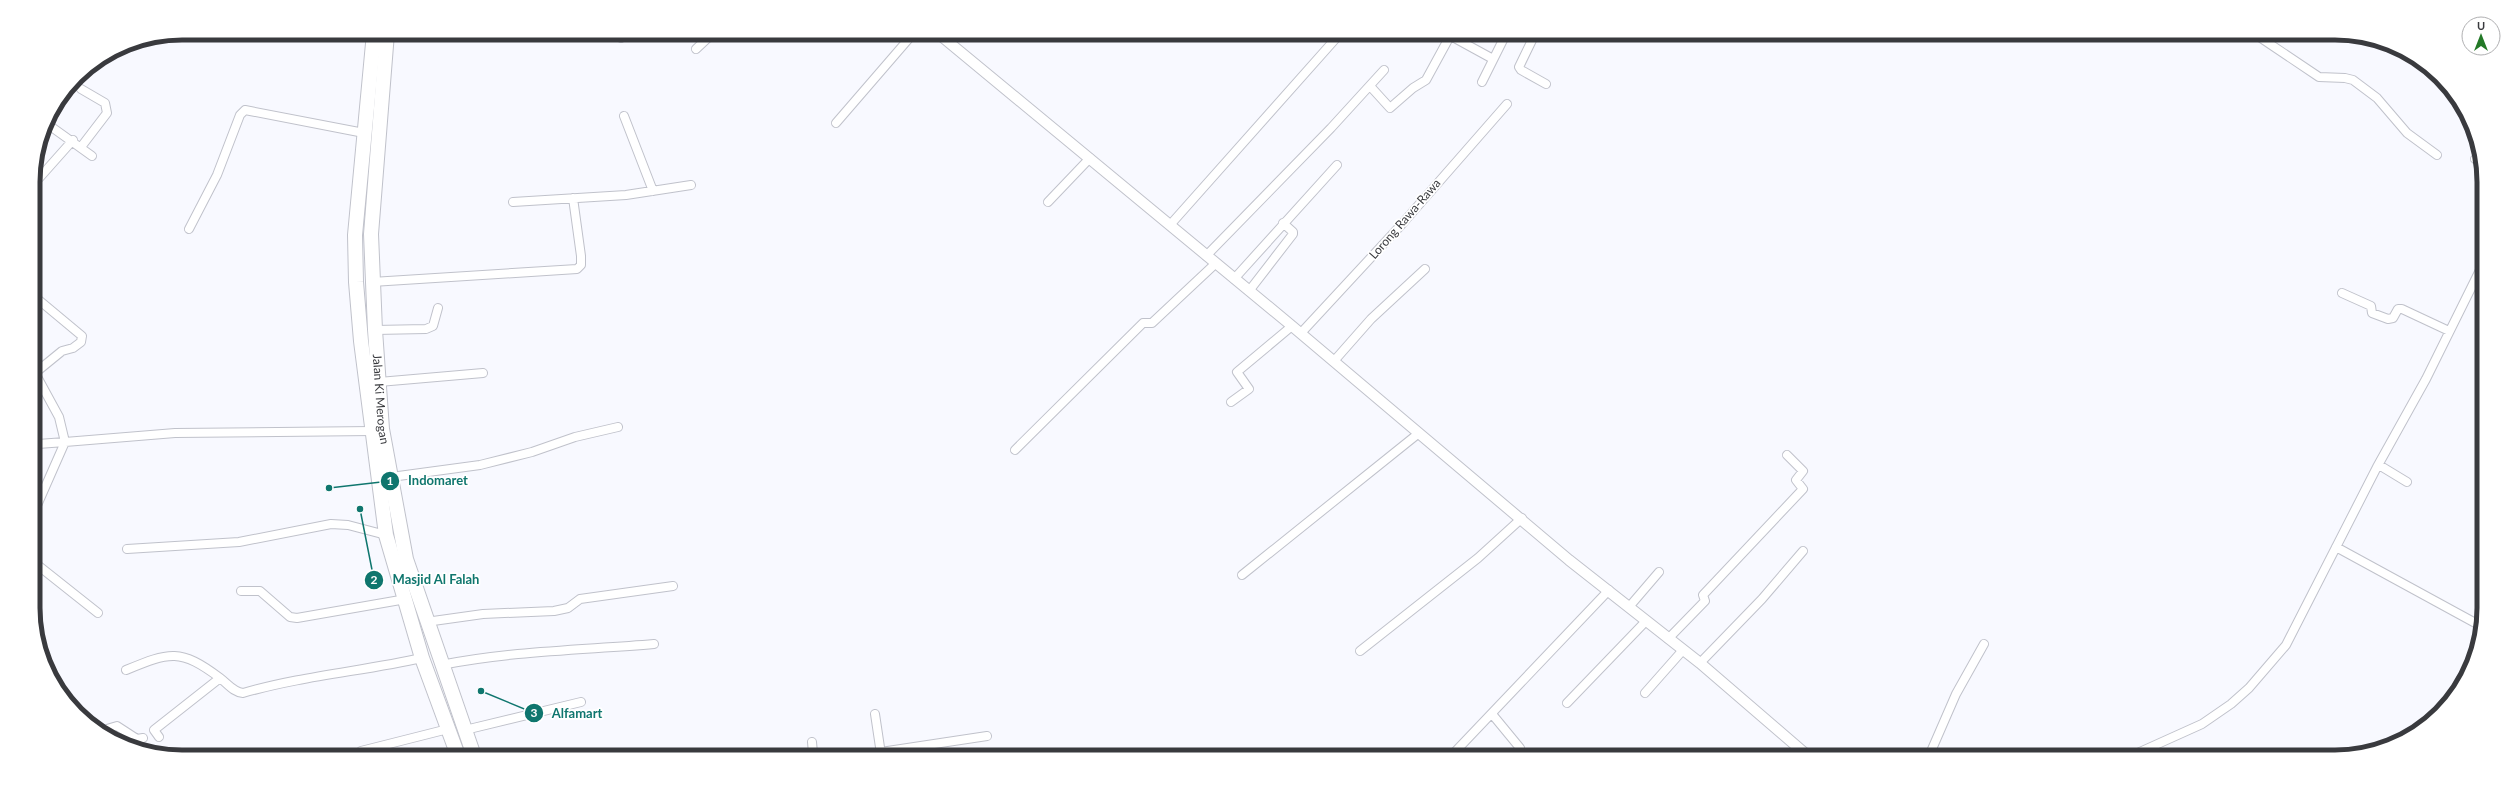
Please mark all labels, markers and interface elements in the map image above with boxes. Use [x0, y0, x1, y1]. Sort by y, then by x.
north arrow [2461, 16, 2501, 56]
text: U [2477, 19, 2485, 32]
street label: Lorong Rawa-Rawa [1366, 176, 1444, 262]
street label: Jalan Ki Merogan [370, 353, 393, 445]
callout: Indomaret [380, 468, 476, 493]
text: Indomaret [408, 472, 468, 488]
text: 1 [387, 473, 394, 488]
callout: Masjid Al Falah [364, 567, 487, 592]
text: Masjid Al Falah [393, 571, 479, 587]
text: 2 [371, 572, 378, 587]
callout: Alfamart [524, 701, 611, 726]
text: 3 [531, 705, 538, 720]
text: Alfamart [551, 705, 602, 721]

